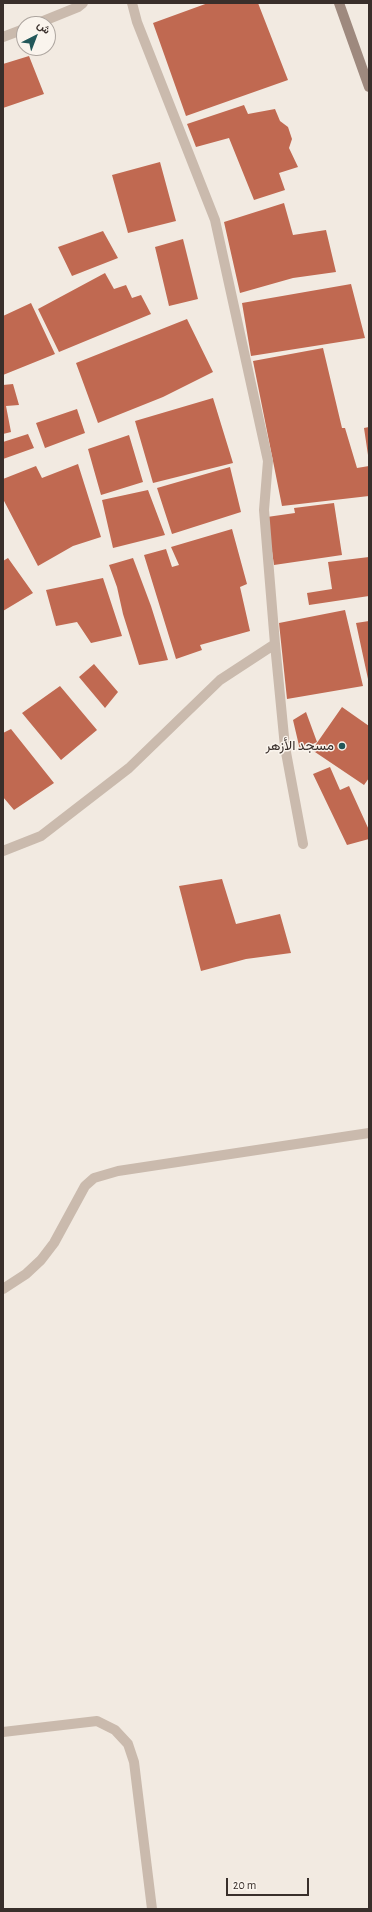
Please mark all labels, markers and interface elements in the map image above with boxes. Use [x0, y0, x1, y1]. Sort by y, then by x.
north arrow [16, 16, 56, 56]
text: ش [35, 19, 52, 36]
place label: مسجد الأزهر [265, 738, 334, 754]
marker: مسجد الأزهر [337, 741, 347, 751]
scale bar [228, 1870, 311, 1896]
text: 20 m [233, 1879, 256, 1891]

